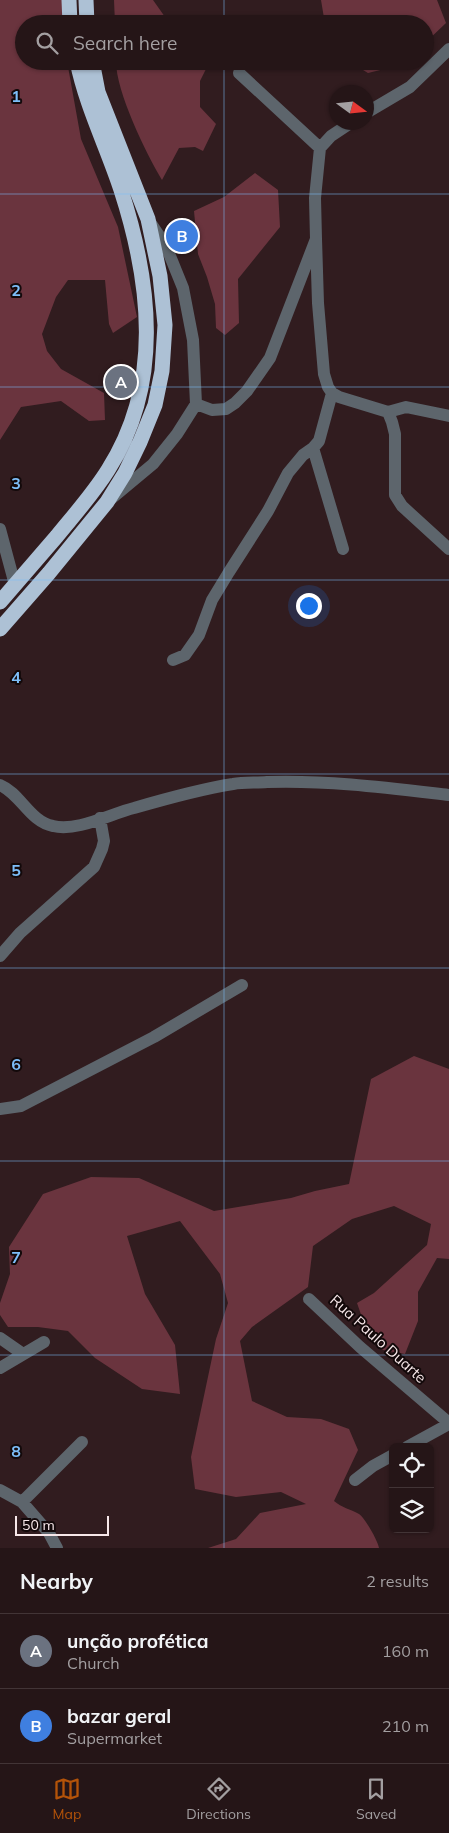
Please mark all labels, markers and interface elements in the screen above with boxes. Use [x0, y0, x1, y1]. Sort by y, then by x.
search box [15, 15, 434, 70]
icon: search [33, 29, 61, 57]
text: Search here [73, 31, 177, 55]
north arrow [329, 85, 374, 130]
text: 1 [11, 86, 21, 106]
pin: B [166, 217, 198, 255]
text: 2 [11, 280, 21, 300]
pin: A [105, 363, 137, 401]
text: 3 [11, 473, 21, 493]
your location [296, 593, 322, 619]
text: 4 [11, 667, 21, 687]
text: 5 [11, 860, 21, 880]
text: 6 [11, 1054, 21, 1074]
text: 7 [11, 1247, 21, 1267]
street label: Rua Paulo Duarte [326, 1290, 430, 1387]
text: 8 [11, 1441, 21, 1461]
map controls [389, 1443, 434, 1533]
button: locate [389, 1443, 434, 1488]
button: layers [389, 1488, 434, 1533]
scale bar [15, 1513, 109, 1536]
text: 50 m [22, 1516, 55, 1534]
text: Nearby [20, 1568, 93, 1594]
text: 2 results [366, 1571, 429, 1591]
text: unção profética [67, 1629, 208, 1653]
text: A [30, 1641, 42, 1661]
text: 160 m [382, 1641, 429, 1661]
text: Church [67, 1653, 120, 1673]
text: bazar geral [67, 1704, 171, 1728]
text: B [30, 1716, 42, 1736]
text: 210 m [382, 1716, 429, 1736]
text: Supermarket [67, 1728, 162, 1748]
tab: Map [53, 1775, 81, 1823]
tab: Directions [186, 1775, 251, 1823]
tab: Saved [356, 1775, 396, 1823]

